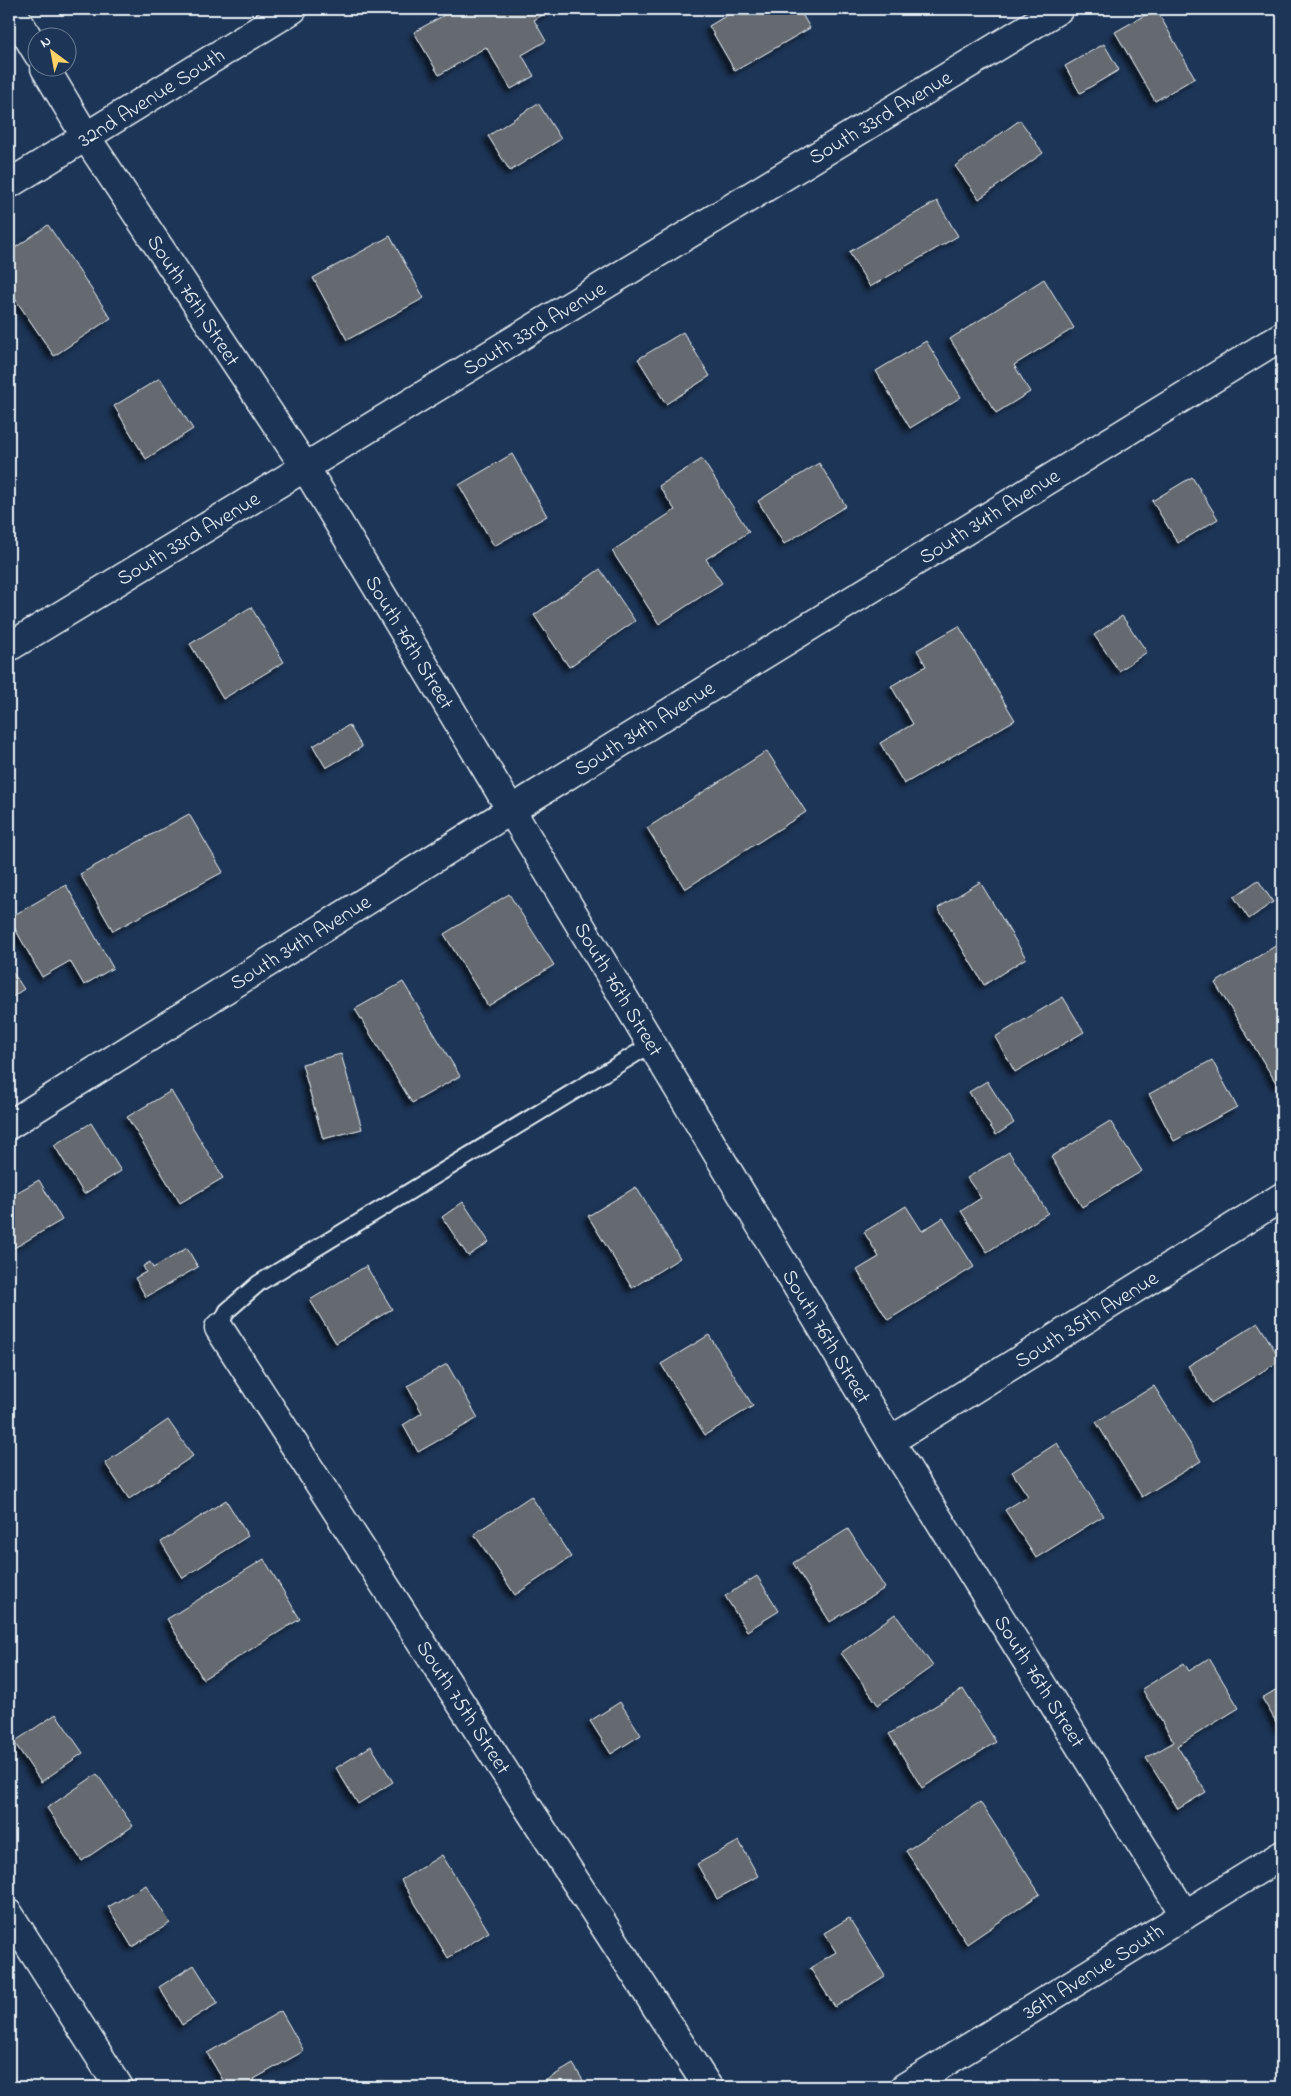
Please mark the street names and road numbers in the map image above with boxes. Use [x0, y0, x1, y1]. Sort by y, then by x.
street label: 32nd Avenue South [73, 41, 231, 156]
street label: South 33rd Avenue [804, 64, 959, 173]
street label: South 76th Street [138, 229, 246, 373]
street label: South 33rd Avenue [458, 275, 613, 384]
street label: South 34th Avenue [914, 462, 1067, 573]
street label: South 33rd Avenue [112, 485, 267, 594]
street label: South 76th Street [356, 570, 460, 716]
street label: South 34th Avenue [569, 674, 722, 785]
street label: South 34th Avenue [225, 888, 378, 999]
street label: South 76th Street [565, 917, 669, 1063]
street label: South 76th Street [773, 1264, 877, 1410]
street label: South 35th Avenue [1009, 1264, 1165, 1377]
street label: South 76th Street [985, 1610, 1091, 1754]
street label: South 75th Street [408, 1635, 517, 1781]
street label: 36th Avenue South [1018, 1917, 1171, 2028]

